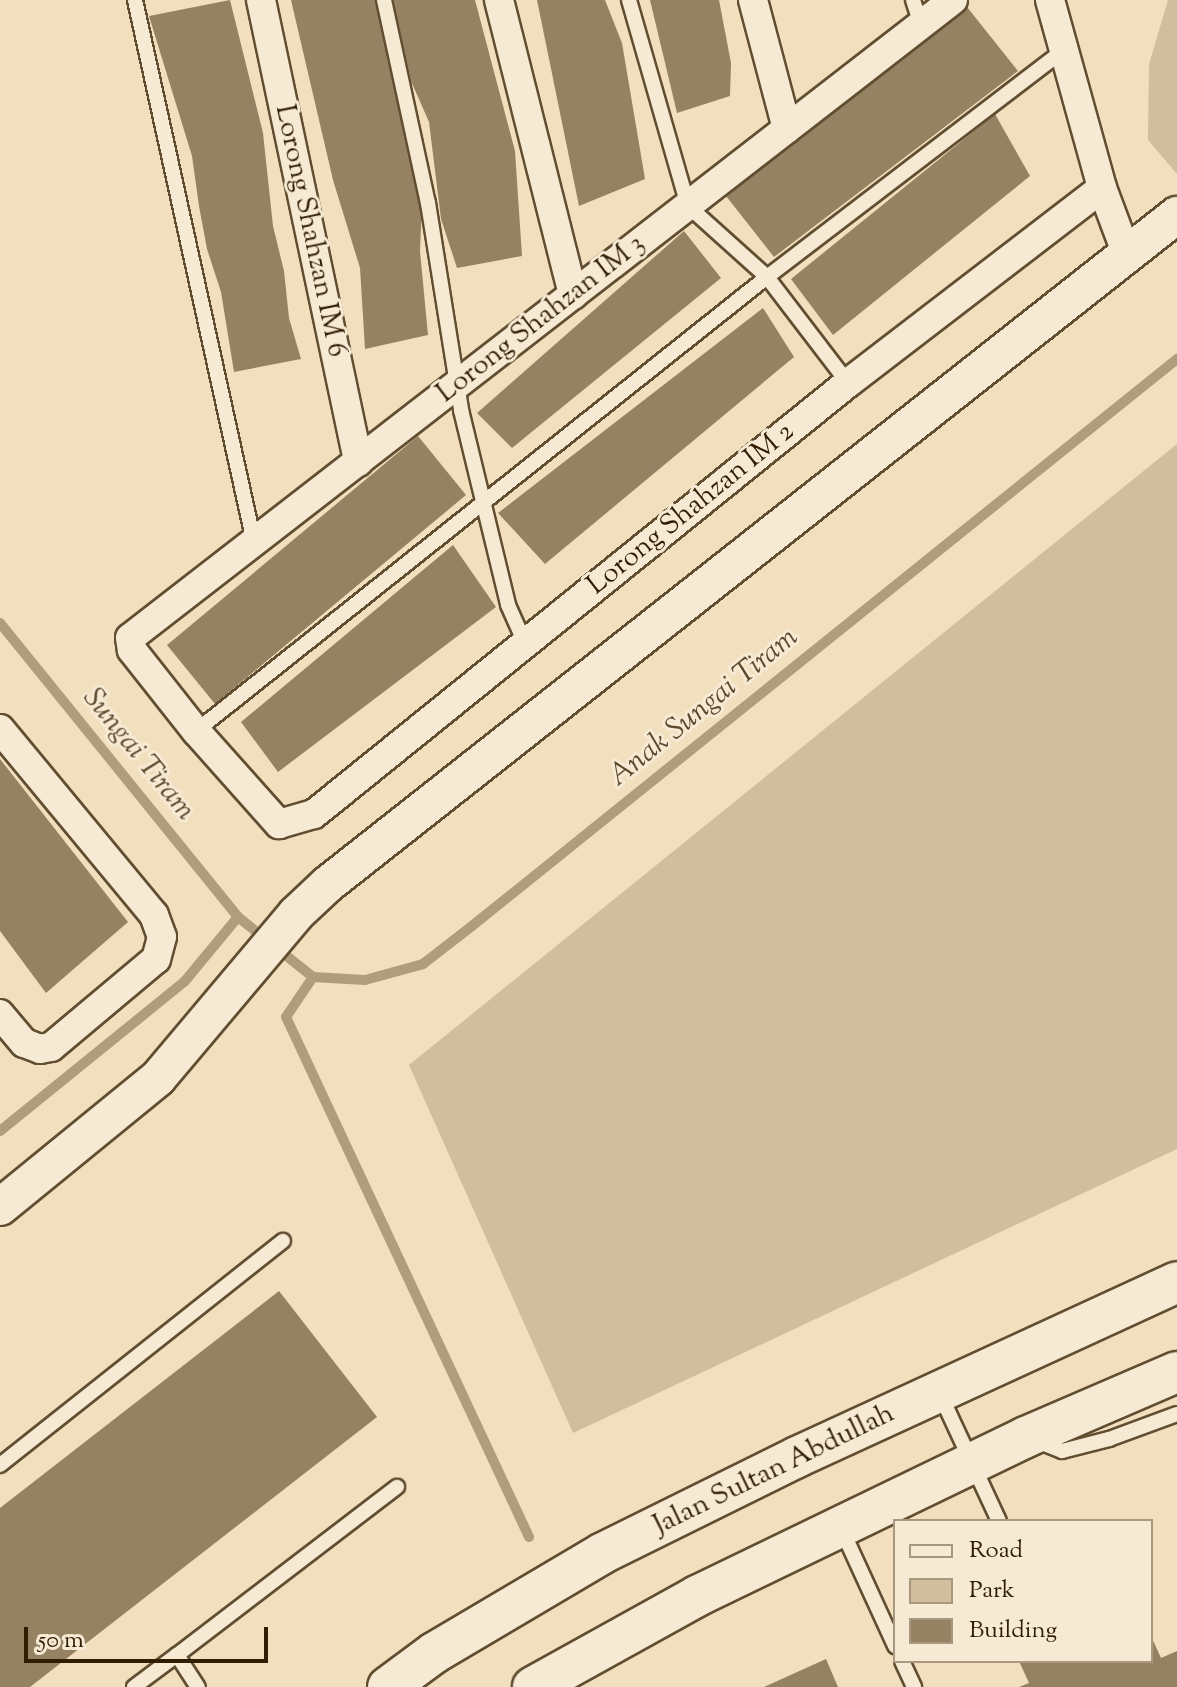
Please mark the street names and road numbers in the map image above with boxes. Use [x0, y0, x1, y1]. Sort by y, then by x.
street label: Lorong Shahzan IM 6 [267, 102, 353, 360]
street label: Lorong Shahzan IM 3 [430, 227, 652, 411]
street label: Lorong Shahzan IM 2 [581, 415, 801, 603]
street label: Jalan Sultan Abdullah [648, 1397, 900, 1543]

